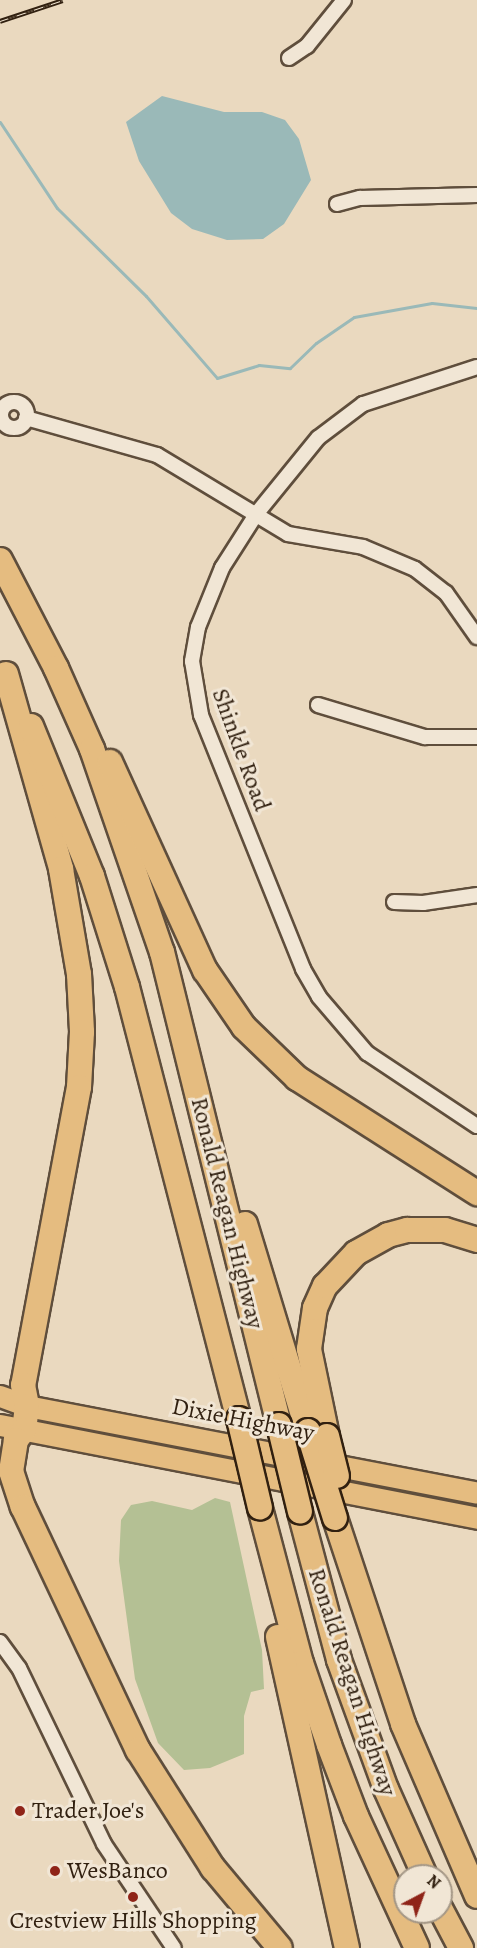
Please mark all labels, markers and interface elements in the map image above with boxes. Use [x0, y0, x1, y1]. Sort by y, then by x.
street label: Shinkle Road [205, 685, 277, 815]
street label: Ronald Reagan Highway [184, 1094, 270, 1332]
street label: Dixie Highway [169, 1392, 317, 1448]
street label: Ronald Reagan Highway [302, 1565, 402, 1799]
place label: Trader Joe's [32, 1797, 144, 1825]
marker: Trader Joe's [13, 1804, 27, 1818]
place label: WesBanco [67, 1857, 168, 1885]
marker: WesBanco [48, 1864, 62, 1878]
north arrow [393, 1864, 453, 1924]
text: N [422, 1870, 445, 1894]
marker: Crestview Hills Shopping [126, 1890, 140, 1904]
place label: Crestview Hills Shopping [10, 1907, 256, 1935]

